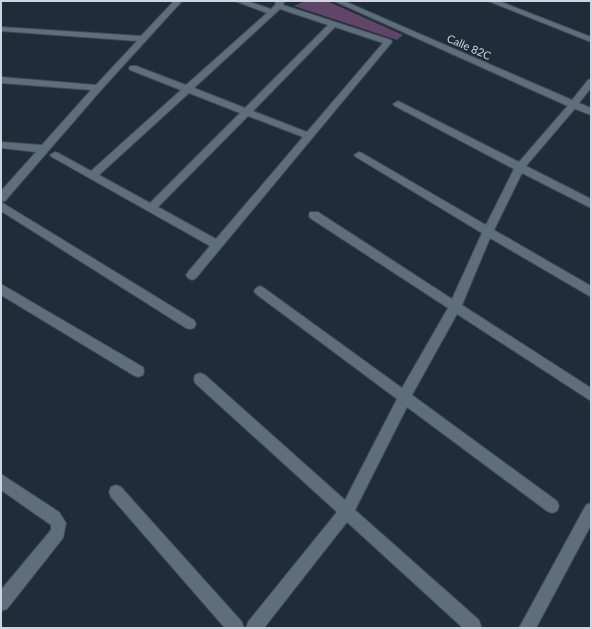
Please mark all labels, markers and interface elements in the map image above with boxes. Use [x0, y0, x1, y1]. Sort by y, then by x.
street label: Calle 82C [445, 31, 494, 62]

